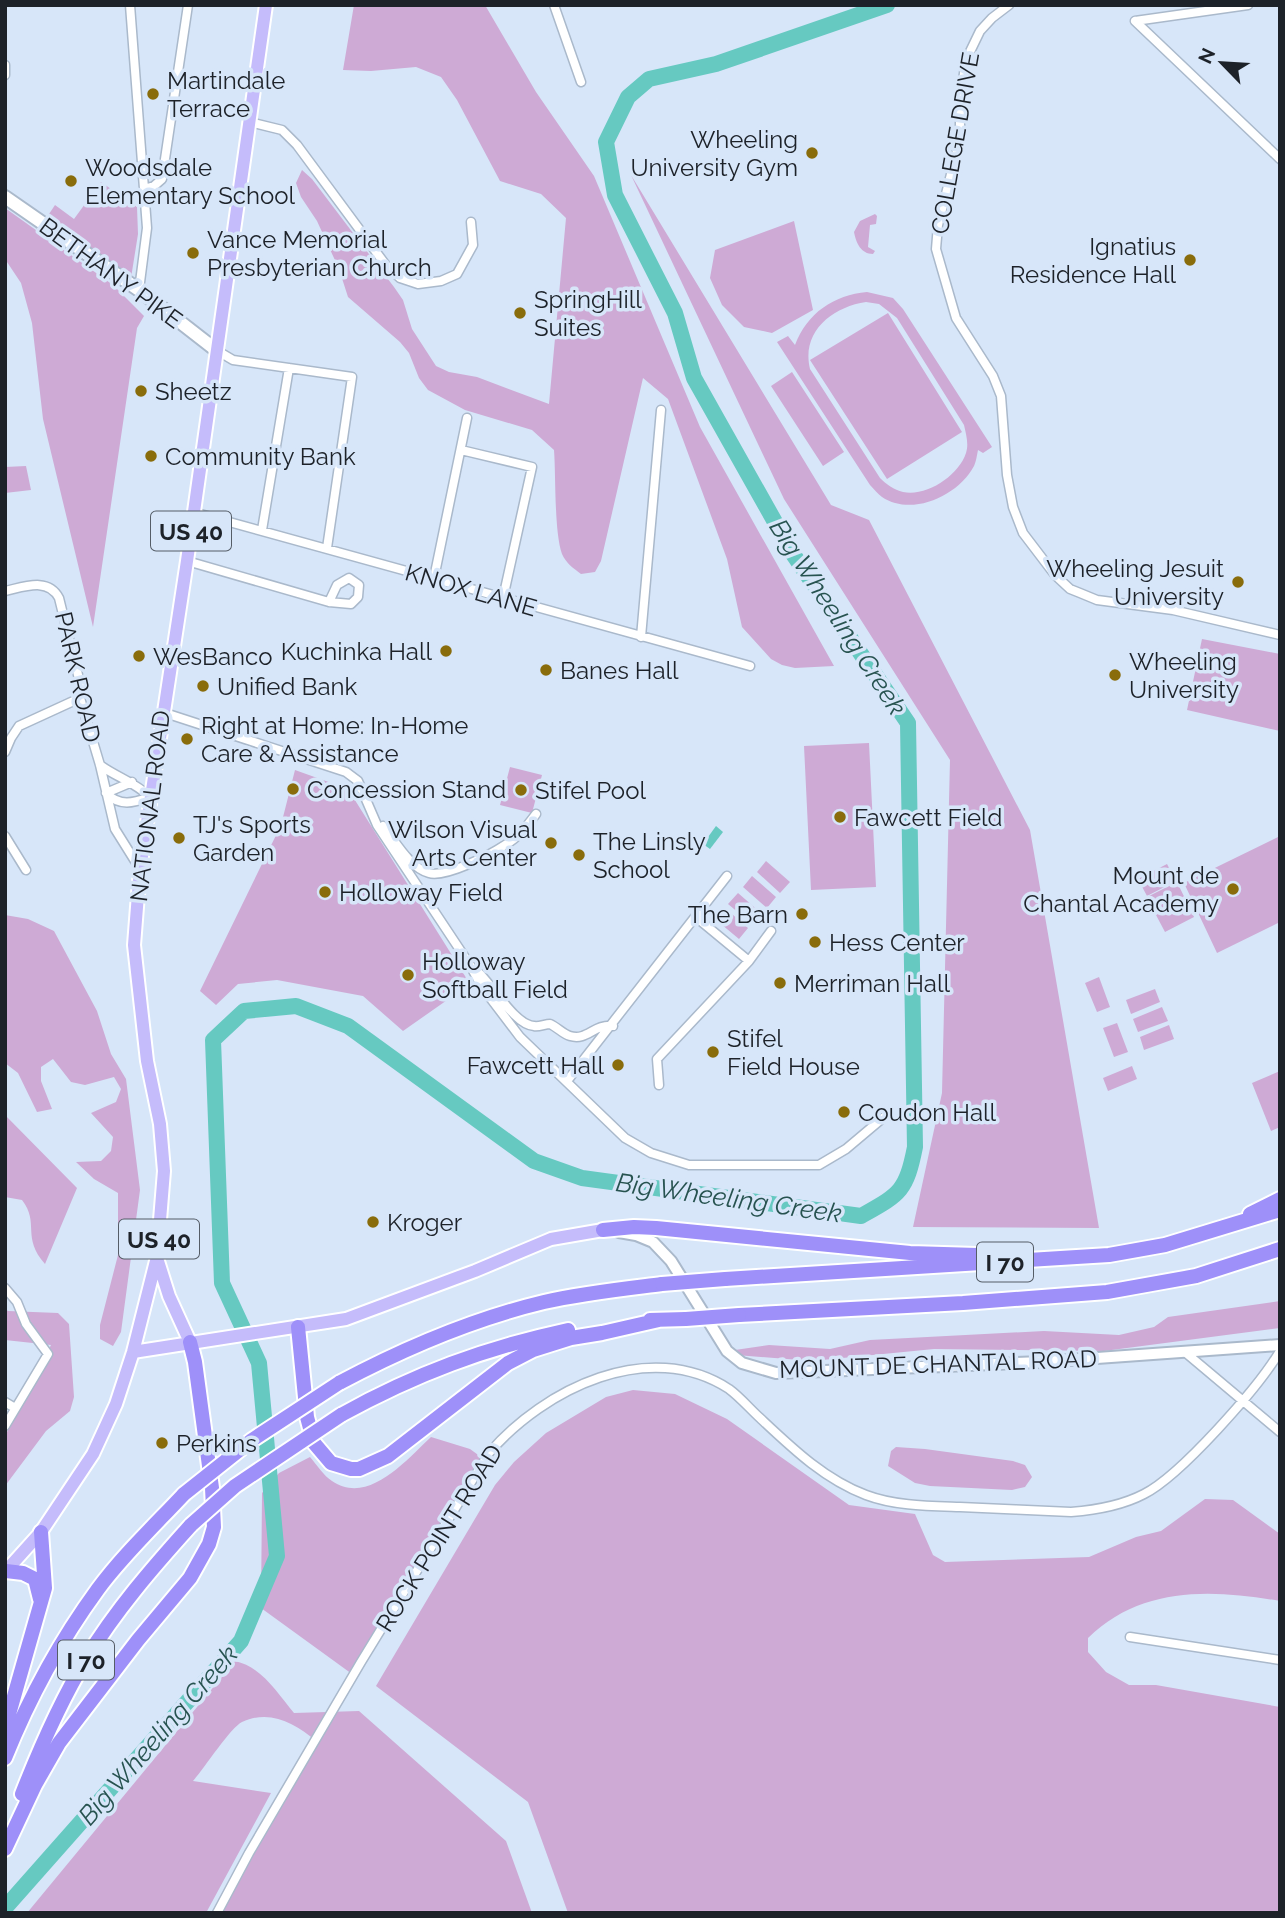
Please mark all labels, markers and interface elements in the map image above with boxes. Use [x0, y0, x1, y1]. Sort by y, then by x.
north arrow [1187, 28, 1257, 98]
text: N [1194, 45, 1220, 67]
street label: COLLEGE DRIVE [925, 50, 985, 236]
place label: Martindale Terrace [167, 66, 285, 123]
marker: Martindale Terrace [145, 86, 161, 102]
place label: Wheeling University Gym [631, 125, 798, 182]
marker: Wheeling University Gym [804, 145, 820, 161]
place label: Woodsdale Elementary School [85, 153, 296, 210]
marker: Woodsdale Elementary School [63, 173, 79, 189]
street label: BETHANY PIKE [34, 211, 188, 335]
place label: Vance Memorial Presbyterian Church [207, 225, 432, 282]
place label: Ignatius Residence Hall [1010, 232, 1176, 289]
marker: Vance Memorial Presbyterian Church [185, 245, 201, 261]
marker: Ignatius Residence Hall [1182, 252, 1198, 268]
place label: SpringHill Suites [534, 285, 642, 342]
marker: SpringHill Suites [512, 305, 528, 321]
place label: Sheetz [155, 377, 231, 406]
marker: Sheetz [133, 383, 149, 399]
place label: Community Bank [165, 442, 356, 471]
marker: Community Bank [143, 448, 159, 464]
road number: US 40 [151, 512, 231, 551]
water label: Big Wheeling Creek [763, 513, 913, 721]
place label: Wheeling Jesuit University [1046, 554, 1224, 611]
street label: KNOX LANE [402, 557, 540, 623]
marker: Wheeling Jesuit University [1230, 574, 1246, 590]
street label: PARK ROAD [49, 609, 107, 745]
place label: Kuchinka Hall [281, 637, 432, 666]
place label: WesBanco [153, 642, 272, 671]
marker: Kuchinka Hall [438, 643, 454, 659]
place label: Wheeling University [1129, 647, 1239, 704]
marker: WesBanco [131, 648, 147, 664]
place label: Banes Hall [560, 656, 679, 685]
marker: Banes Hall [538, 662, 554, 678]
marker: Wheeling University [1107, 667, 1123, 683]
place label: Unified Bank [217, 672, 357, 701]
marker: Unified Bank [195, 678, 211, 694]
street label: NATIONAL ROAD [124, 709, 176, 903]
place label: Right at Home: In-Home Care & Assistance [201, 711, 468, 768]
marker: Right at Home: In-Home Care & Assistance [179, 731, 195, 747]
place label: Concession Stand [307, 775, 506, 804]
place label: Stifel Pool [535, 776, 646, 805]
marker: Concession Stand [285, 781, 301, 797]
marker: Stifel Pool [513, 782, 529, 798]
place label: Fawcett Field [854, 803, 1002, 832]
marker: Fawcett Field [832, 809, 848, 825]
place label: TJ's Sports Garden [193, 810, 311, 867]
place label: Wilson Visual Arts Center [388, 815, 538, 872]
place label: The Linsly School [593, 827, 706, 884]
marker: TJ's Sports Garden [171, 830, 187, 846]
marker: Wilson Visual Arts Center [543, 835, 559, 851]
marker: The Linsly School [571, 847, 587, 863]
place label: Mount de Chantal Academy [1023, 861, 1219, 918]
place label: Holloway Field [339, 878, 503, 907]
marker: Mount de Chantal Academy [1225, 881, 1241, 897]
marker: Holloway Field [317, 884, 333, 900]
place label: The Barn [688, 900, 788, 929]
marker: The Barn [794, 906, 810, 922]
place label: Hess Center [829, 928, 965, 957]
marker: Hess Center [807, 934, 823, 950]
place label: Holloway Softball Field [422, 947, 568, 1004]
marker: Holloway Softball Field [400, 967, 416, 983]
place label: Merriman Hall [794, 969, 950, 998]
marker: Merriman Hall [772, 975, 788, 991]
place label: Stifel Field House [727, 1024, 860, 1081]
marker: Stifel Field House [705, 1044, 721, 1060]
place label: Fawcett Hall [467, 1051, 604, 1080]
marker: Fawcett Hall [610, 1057, 626, 1073]
place label: Coudon Hall [858, 1098, 997, 1127]
marker: Coudon Hall [836, 1104, 852, 1120]
water label: Big Wheeling Creek [614, 1167, 844, 1229]
place label: Kroger [387, 1208, 463, 1237]
marker: Kroger [365, 1214, 381, 1230]
road number: US 40 [119, 1220, 199, 1258]
road number: I 70 [977, 1242, 1033, 1282]
street label: MOUNT DE CHANTAL ROAD [779, 1344, 1097, 1384]
place label: Perkins [176, 1429, 257, 1458]
marker: Perkins [154, 1435, 170, 1451]
street label: ROCK POINT ROAD [370, 1439, 508, 1637]
water label: Big Wheeling Creek [72, 1639, 244, 1831]
road number: I 70 [58, 1640, 114, 1680]

